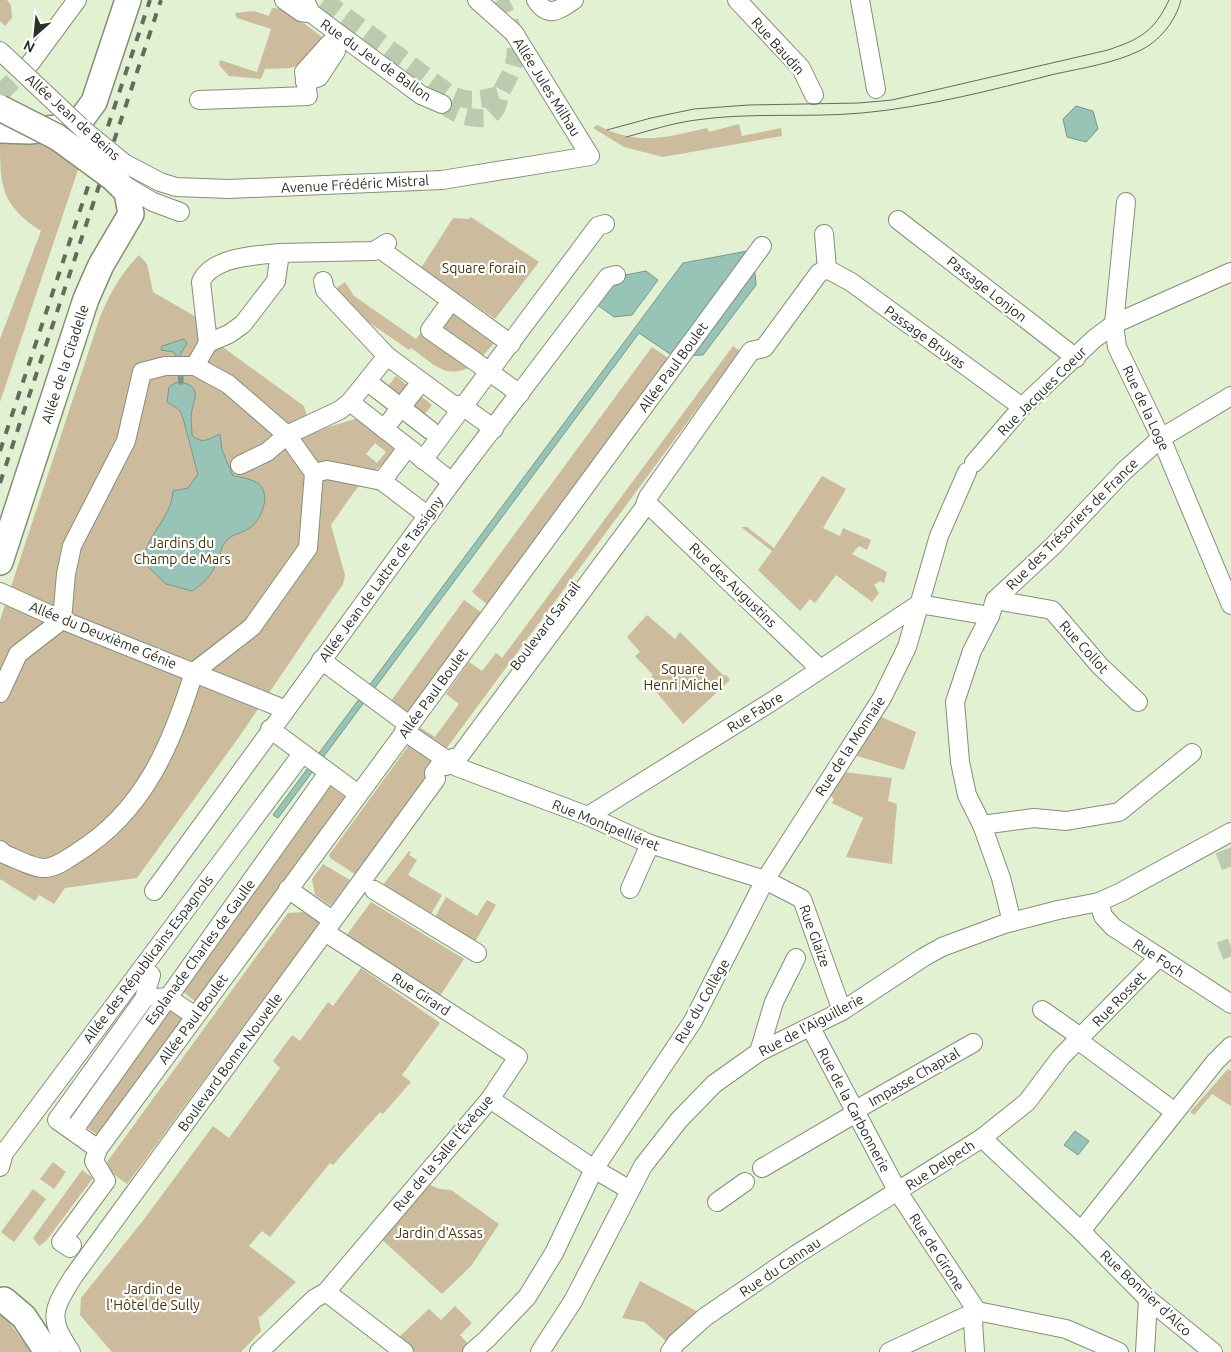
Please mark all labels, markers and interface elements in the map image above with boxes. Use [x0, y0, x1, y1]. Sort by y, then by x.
north arrow [10, 10, 60, 60]
street label: Rue Baudin [748, 14, 808, 78]
street label: Rue du Jeu de Ballon [318, 16, 434, 104]
street label: Allée Jules Milhau [510, 35, 584, 139]
text: N [21, 37, 37, 56]
street label: Allée Jean de Beins [23, 70, 123, 164]
street label: Avenue Frédéric Mistral [281, 172, 430, 196]
street label: Passage Lonjon [944, 253, 1030, 325]
park label: Square forain [442, 260, 526, 276]
street label: Passage Bruyas [881, 302, 969, 372]
street label: Allée de la Citadelle [38, 303, 92, 425]
street label: Allée Paul Boulet [635, 318, 711, 415]
street label: Rue Jacques Coeur [994, 343, 1090, 439]
street label: Rue de la Loge [1119, 363, 1173, 453]
street label: Rue des Trésoriers de France [1003, 455, 1141, 593]
street label: Allée Jean de Lattre de Tassigny [316, 493, 447, 665]
park label: Jardins du Champ de Mars [133, 535, 231, 567]
street label: Rue des Augustins [686, 539, 780, 631]
street label: Boulevard Sarrail [507, 578, 584, 673]
street label: Allée du Deuxième Génie [27, 598, 179, 672]
street label: Rue Collot [1056, 617, 1112, 677]
street label: Allée Paul Boulet [395, 644, 471, 741]
park label: Square Henri Michel [644, 661, 723, 693]
street label: Rue Fabre [724, 689, 786, 735]
street label: Rue de la Monnaie [812, 693, 888, 799]
street label: Rue Montpelliéret [550, 796, 662, 854]
street label: Allée des Républicains Espagnols [80, 872, 216, 1046]
street label: Esplanade Charles de Gaulle [142, 876, 258, 1028]
street label: Rue Glaize [796, 903, 834, 969]
street label: Rue Foch [1130, 936, 1188, 980]
street label: Rue du Collège [671, 956, 733, 1046]
street label: Rue Rosset [1089, 968, 1149, 1030]
street label: Rue Girard [389, 969, 453, 1019]
street label: Allée Paul Boulet [155, 970, 231, 1067]
street label: Boulevard Bonne Nouvelle [174, 990, 286, 1134]
street label: Rue de l'Aiguillerie [756, 991, 866, 1059]
street label: Impasse Chaptal [866, 1044, 963, 1110]
street label: Rue de la Carbonnerie [814, 1045, 894, 1175]
street label: Rue de la Salle l'Évêque [389, 1091, 496, 1214]
street label: Rue Delpech [902, 1137, 978, 1193]
street label: Rue de Girone [906, 1210, 968, 1294]
park label: Jardin d'Assas [395, 1225, 483, 1241]
street label: Rue du Cannau [737, 1234, 823, 1300]
street label: Rue Bonnier d'Alco [1097, 1247, 1195, 1339]
park label: Jardin de l'Hôtel de Sully [106, 1281, 200, 1313]

